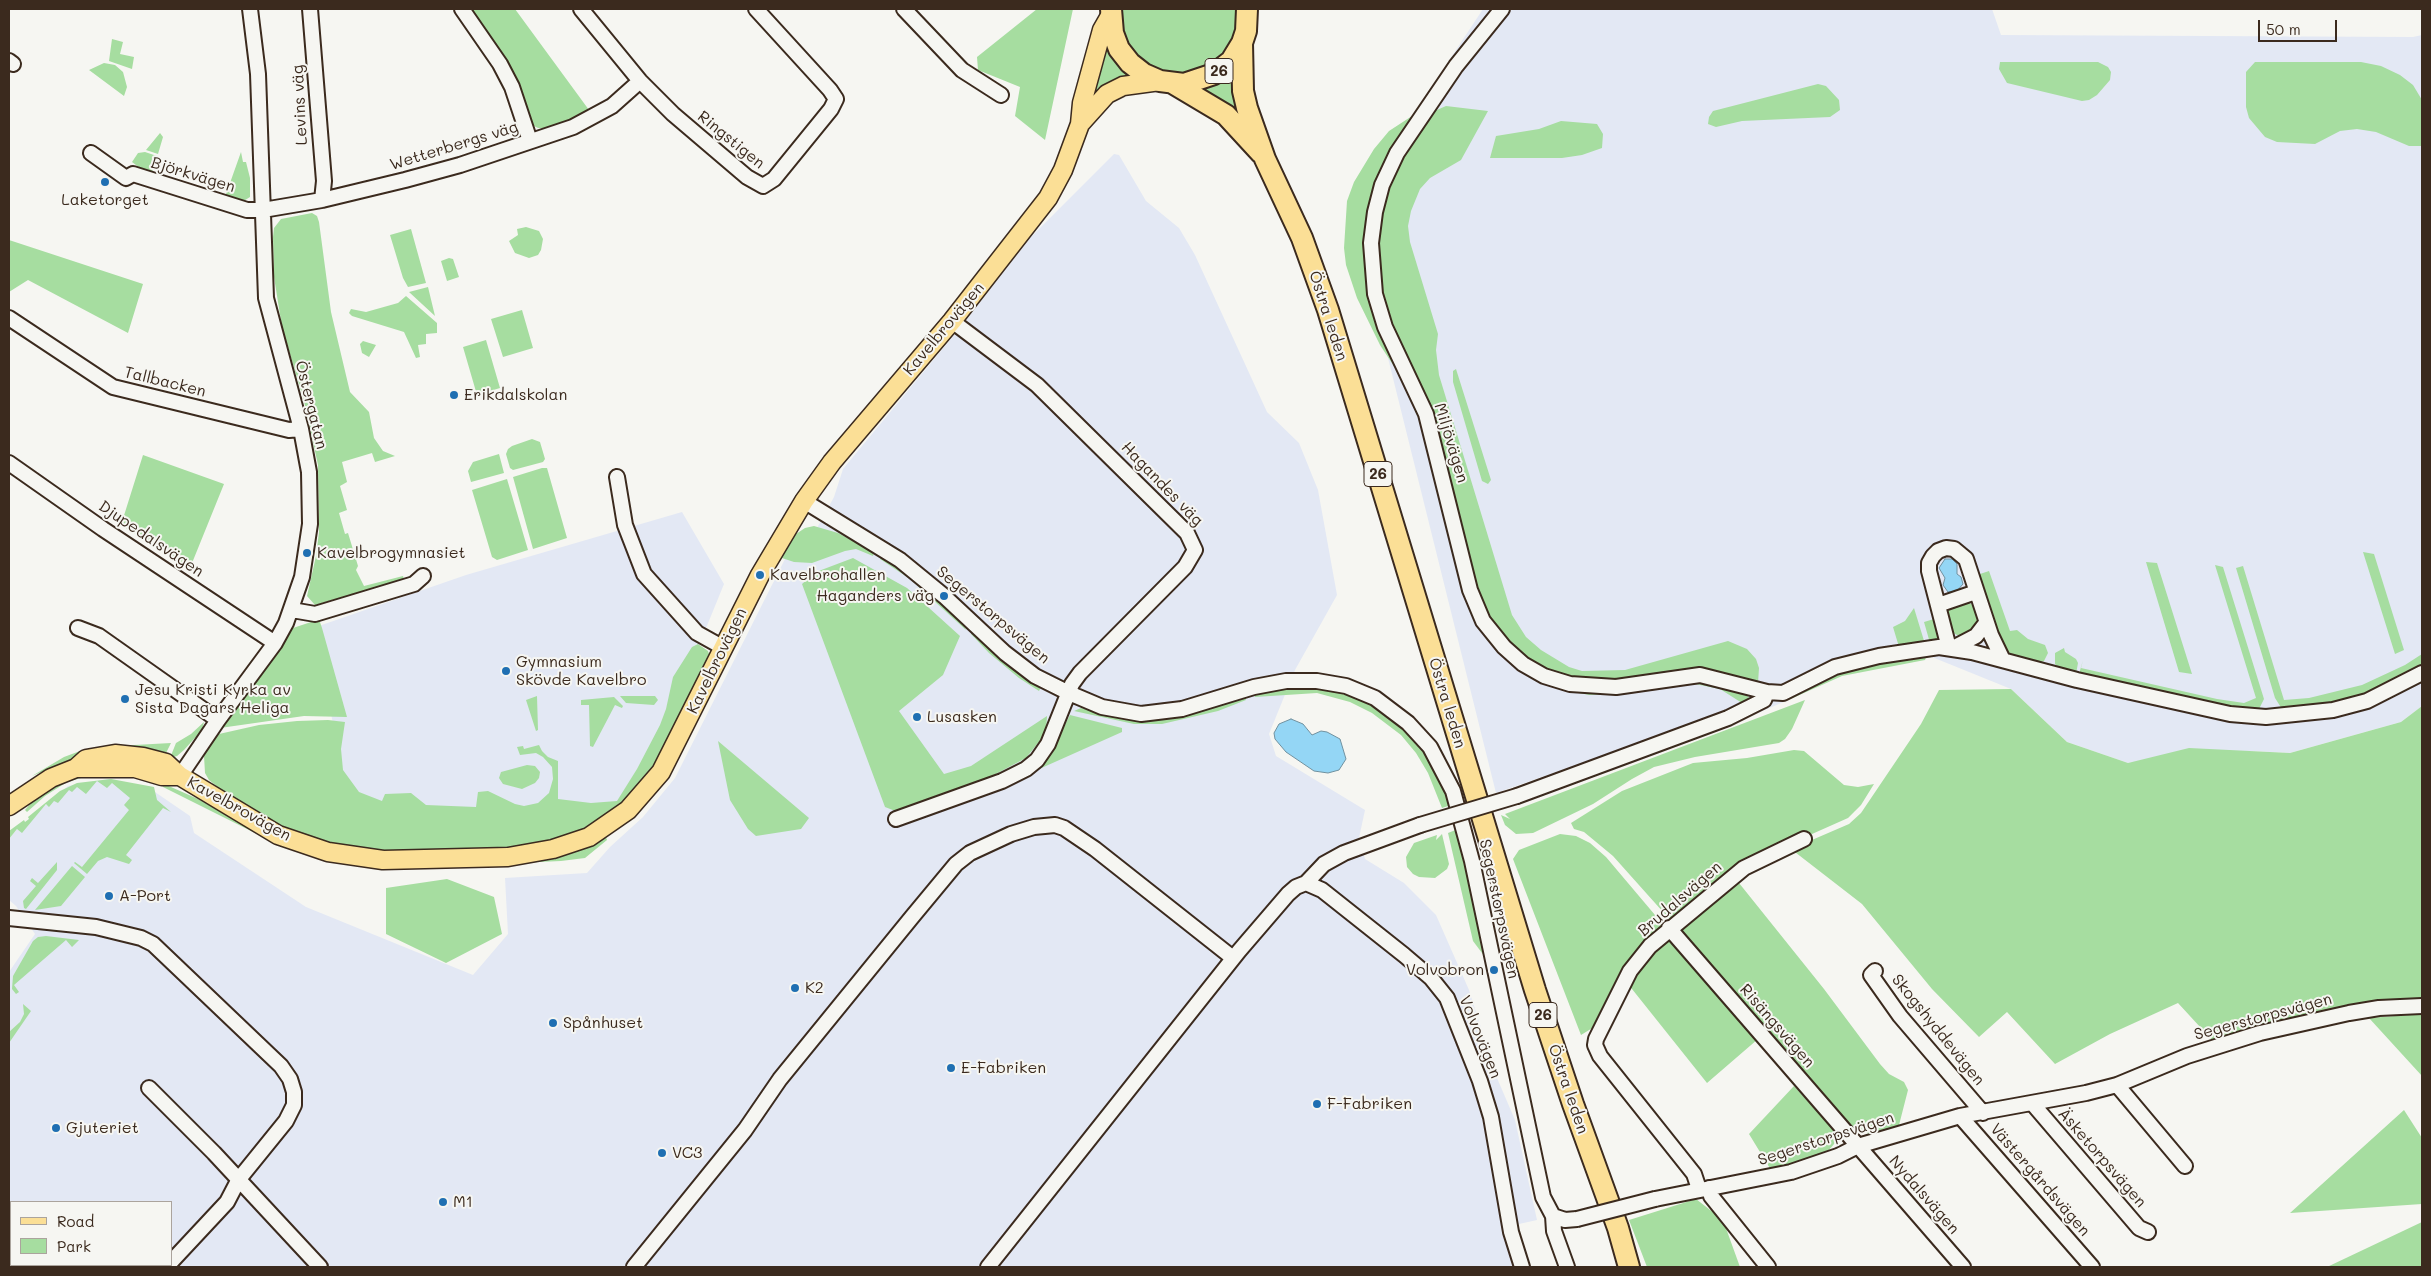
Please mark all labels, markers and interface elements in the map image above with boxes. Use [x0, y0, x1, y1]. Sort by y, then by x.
scale bar [2261, 10, 2340, 42]
text: 50 m [2266, 19, 2301, 39]
road number: 26 [1205, 58, 1233, 84]
street label: Levins väg [288, 64, 312, 146]
street label: Ringstigen [693, 107, 769, 173]
street label: Wetterbergs väg [387, 117, 521, 175]
street label: Björkvägen [149, 153, 237, 197]
marker: Laketorget [99, 176, 111, 188]
place label: Laketorget [61, 190, 149, 210]
street label: Östra leden [1304, 269, 1352, 363]
street label: Kavelbrovägen [899, 279, 989, 379]
street label: Östergatan [291, 359, 331, 451]
street label: Tallbacken [122, 363, 208, 401]
place label: Erikdalskolan [464, 385, 567, 405]
marker: Erikdalskolan [448, 389, 460, 401]
street label: Miljövägen [1430, 401, 1472, 485]
street label: Hagandes väg [1117, 438, 1207, 530]
road number: 26 [1364, 462, 1392, 486]
street label: Djupedalsvägen [95, 497, 207, 581]
place label: Kavelbrogymnasiet [317, 543, 466, 563]
marker: Kavelbrogymnasiet [301, 547, 313, 559]
street label: Segerstorpsvägen [932, 562, 1054, 668]
place label: Kavelbrohallen [770, 565, 886, 585]
marker: Kavelbrohallen [754, 569, 766, 581]
place label: Haganders väg [816, 586, 934, 606]
marker: Haganders väg [938, 590, 950, 602]
street label: Kavelbrovägen [683, 605, 751, 717]
place label: Gymnasium Skövde Kavelbro [516, 652, 646, 690]
street label: Östra leden [1424, 656, 1470, 750]
marker: Gymnasium Skövde Kavelbro [500, 665, 512, 677]
place label: Jesu Kristi Kyrka av Sista Dagars Heliga [135, 680, 291, 718]
marker: Jesu Kristi Kyrka av Sista Dagars Heliga [119, 693, 131, 705]
place label: Lusasken [927, 707, 997, 727]
marker: Lusasken [911, 711, 923, 723]
street label: Kavelbrovägen [184, 773, 294, 845]
street label: Segerstorpsvägen [1475, 838, 1523, 980]
street label: Brudalsvägen [1634, 857, 1726, 941]
place label: A-Port [119, 886, 171, 906]
marker: A-Port [103, 890, 115, 902]
place label: Volvobron [1406, 960, 1484, 980]
marker: Volvobron [1488, 964, 1500, 976]
street label: Skogshyddevägen [1887, 971, 1989, 1089]
place label: K2 [805, 978, 824, 998]
street label: Risängsvägen [1735, 980, 1819, 1072]
marker: K2 [789, 982, 801, 994]
street label: Segerstorpsvägen [2192, 989, 2334, 1045]
street label: Volvovägen [1455, 993, 1505, 1081]
road number: 26 [1529, 1002, 1557, 1028]
place label: Spånhuset [563, 1013, 643, 1033]
marker: Spånhuset [547, 1017, 559, 1029]
street label: Östra leden [1544, 1042, 1592, 1136]
place label: E-Fabriken [961, 1058, 1046, 1078]
marker: E-Fabriken [945, 1062, 957, 1074]
place label: F-Fabriken [1327, 1094, 1412, 1114]
marker: F-Fabriken [1311, 1098, 1323, 1110]
street label: Äsketorpsvägen [2054, 1104, 2150, 1212]
street label: Segerstorpsvägen [1756, 1108, 1896, 1170]
place label: Gjuteriet [66, 1118, 139, 1138]
street label: Västergårdsvägen [1986, 1120, 2094, 1240]
marker: Gjuteriet [50, 1122, 62, 1134]
place label: VC3 [672, 1143, 702, 1163]
marker: VC3 [656, 1147, 668, 1159]
street label: Nydalsvägen [1885, 1152, 1963, 1238]
place label: M1 [453, 1192, 473, 1212]
marker: M1 [437, 1196, 449, 1208]
legend [10, 1201, 172, 1266]
text: Road [57, 1211, 94, 1231]
text: Park [57, 1236, 91, 1256]

